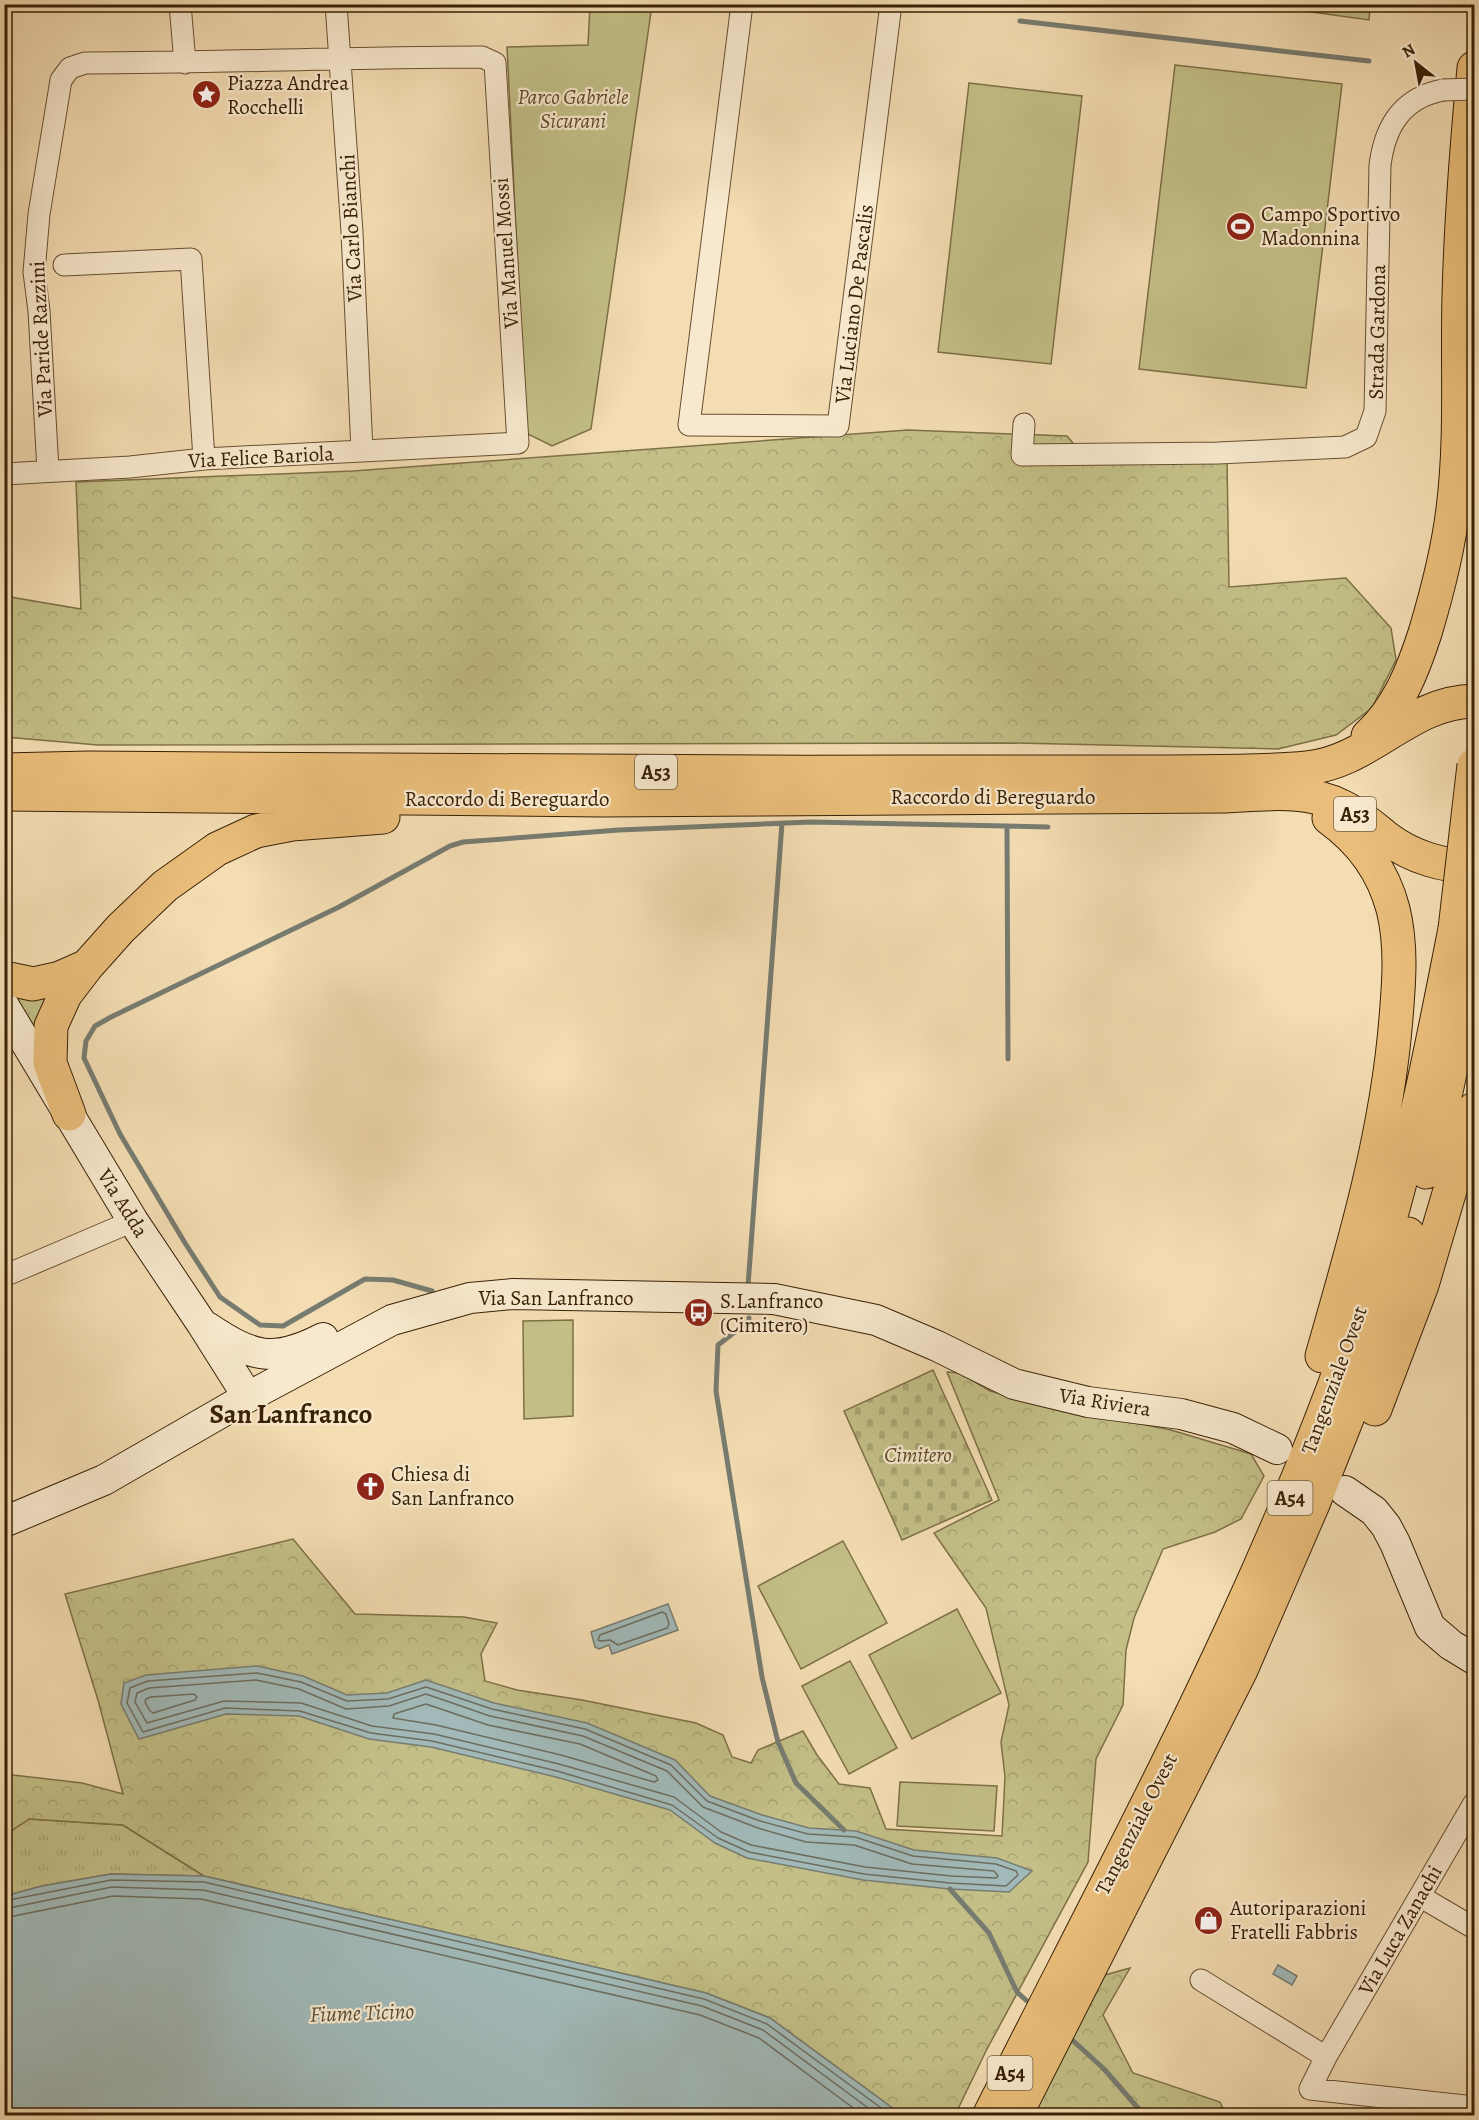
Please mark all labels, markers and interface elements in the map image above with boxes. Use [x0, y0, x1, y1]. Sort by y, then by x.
north arrow [1386, 33, 1446, 93]
text: N [1398, 38, 1420, 63]
place label: Piazza Andrea Rocchelli [227, 69, 349, 121]
place icon: Piazza Andrea Rocchelli [190, 79, 222, 111]
park label: Parco Gabriele Sicurani [517, 83, 629, 135]
street label: Via Carlo Bianchi [333, 153, 369, 304]
street label: Via Manuel Mossi [487, 176, 525, 330]
place label: Campo Sportivo Madonnina [1261, 200, 1400, 252]
street label: Via Luciano De Pascalis [828, 203, 880, 406]
sports icon: Campo Sportivo Madonnina [1224, 210, 1256, 242]
street label: Via Paride Razzini [23, 260, 59, 419]
street label: Strada Gardona [1362, 264, 1392, 400]
street label: Via Felice Bariola [186, 439, 335, 475]
road number: A53 [635, 755, 677, 789]
street label: Raccordo di Bereguardo [891, 783, 1095, 811]
street label: Raccordo di Bereguardo [405, 785, 609, 813]
road number: A53 [1334, 797, 1376, 831]
street label: Via Adda [90, 1162, 155, 1243]
street label: Via San Lanfranco [477, 1284, 634, 1312]
place label: S.Lanfranco (Cimitero) [720, 1287, 823, 1339]
bus stop icon: S.Lanfranco (Cimitero) [683, 1297, 715, 1329]
street label: Tangenziale Ovest [1294, 1302, 1374, 1458]
street label: Via Riviera [1056, 1381, 1153, 1423]
district label: San Lanfranco [210, 1396, 373, 1432]
park label: Cimitero [884, 1441, 952, 1469]
place label: Chiesa di San Lanfranco [391, 1460, 514, 1512]
church icon: Chiesa di San Lanfranco [354, 1470, 386, 1502]
road number: A54 [1268, 1481, 1312, 1515]
street label: Tangenziale Ovest [1088, 1748, 1184, 1900]
street label: Via Luca Zanachi [1351, 1860, 1449, 2001]
place label: Autoriparazioni Fratelli Fabbris [1229, 1894, 1367, 1946]
shop icon: Autoriparazioni Fratelli Fabbris [1193, 1904, 1225, 1936]
water label: Fiume Ticino [309, 1996, 415, 2030]
road number: A54 [988, 2056, 1032, 2090]

